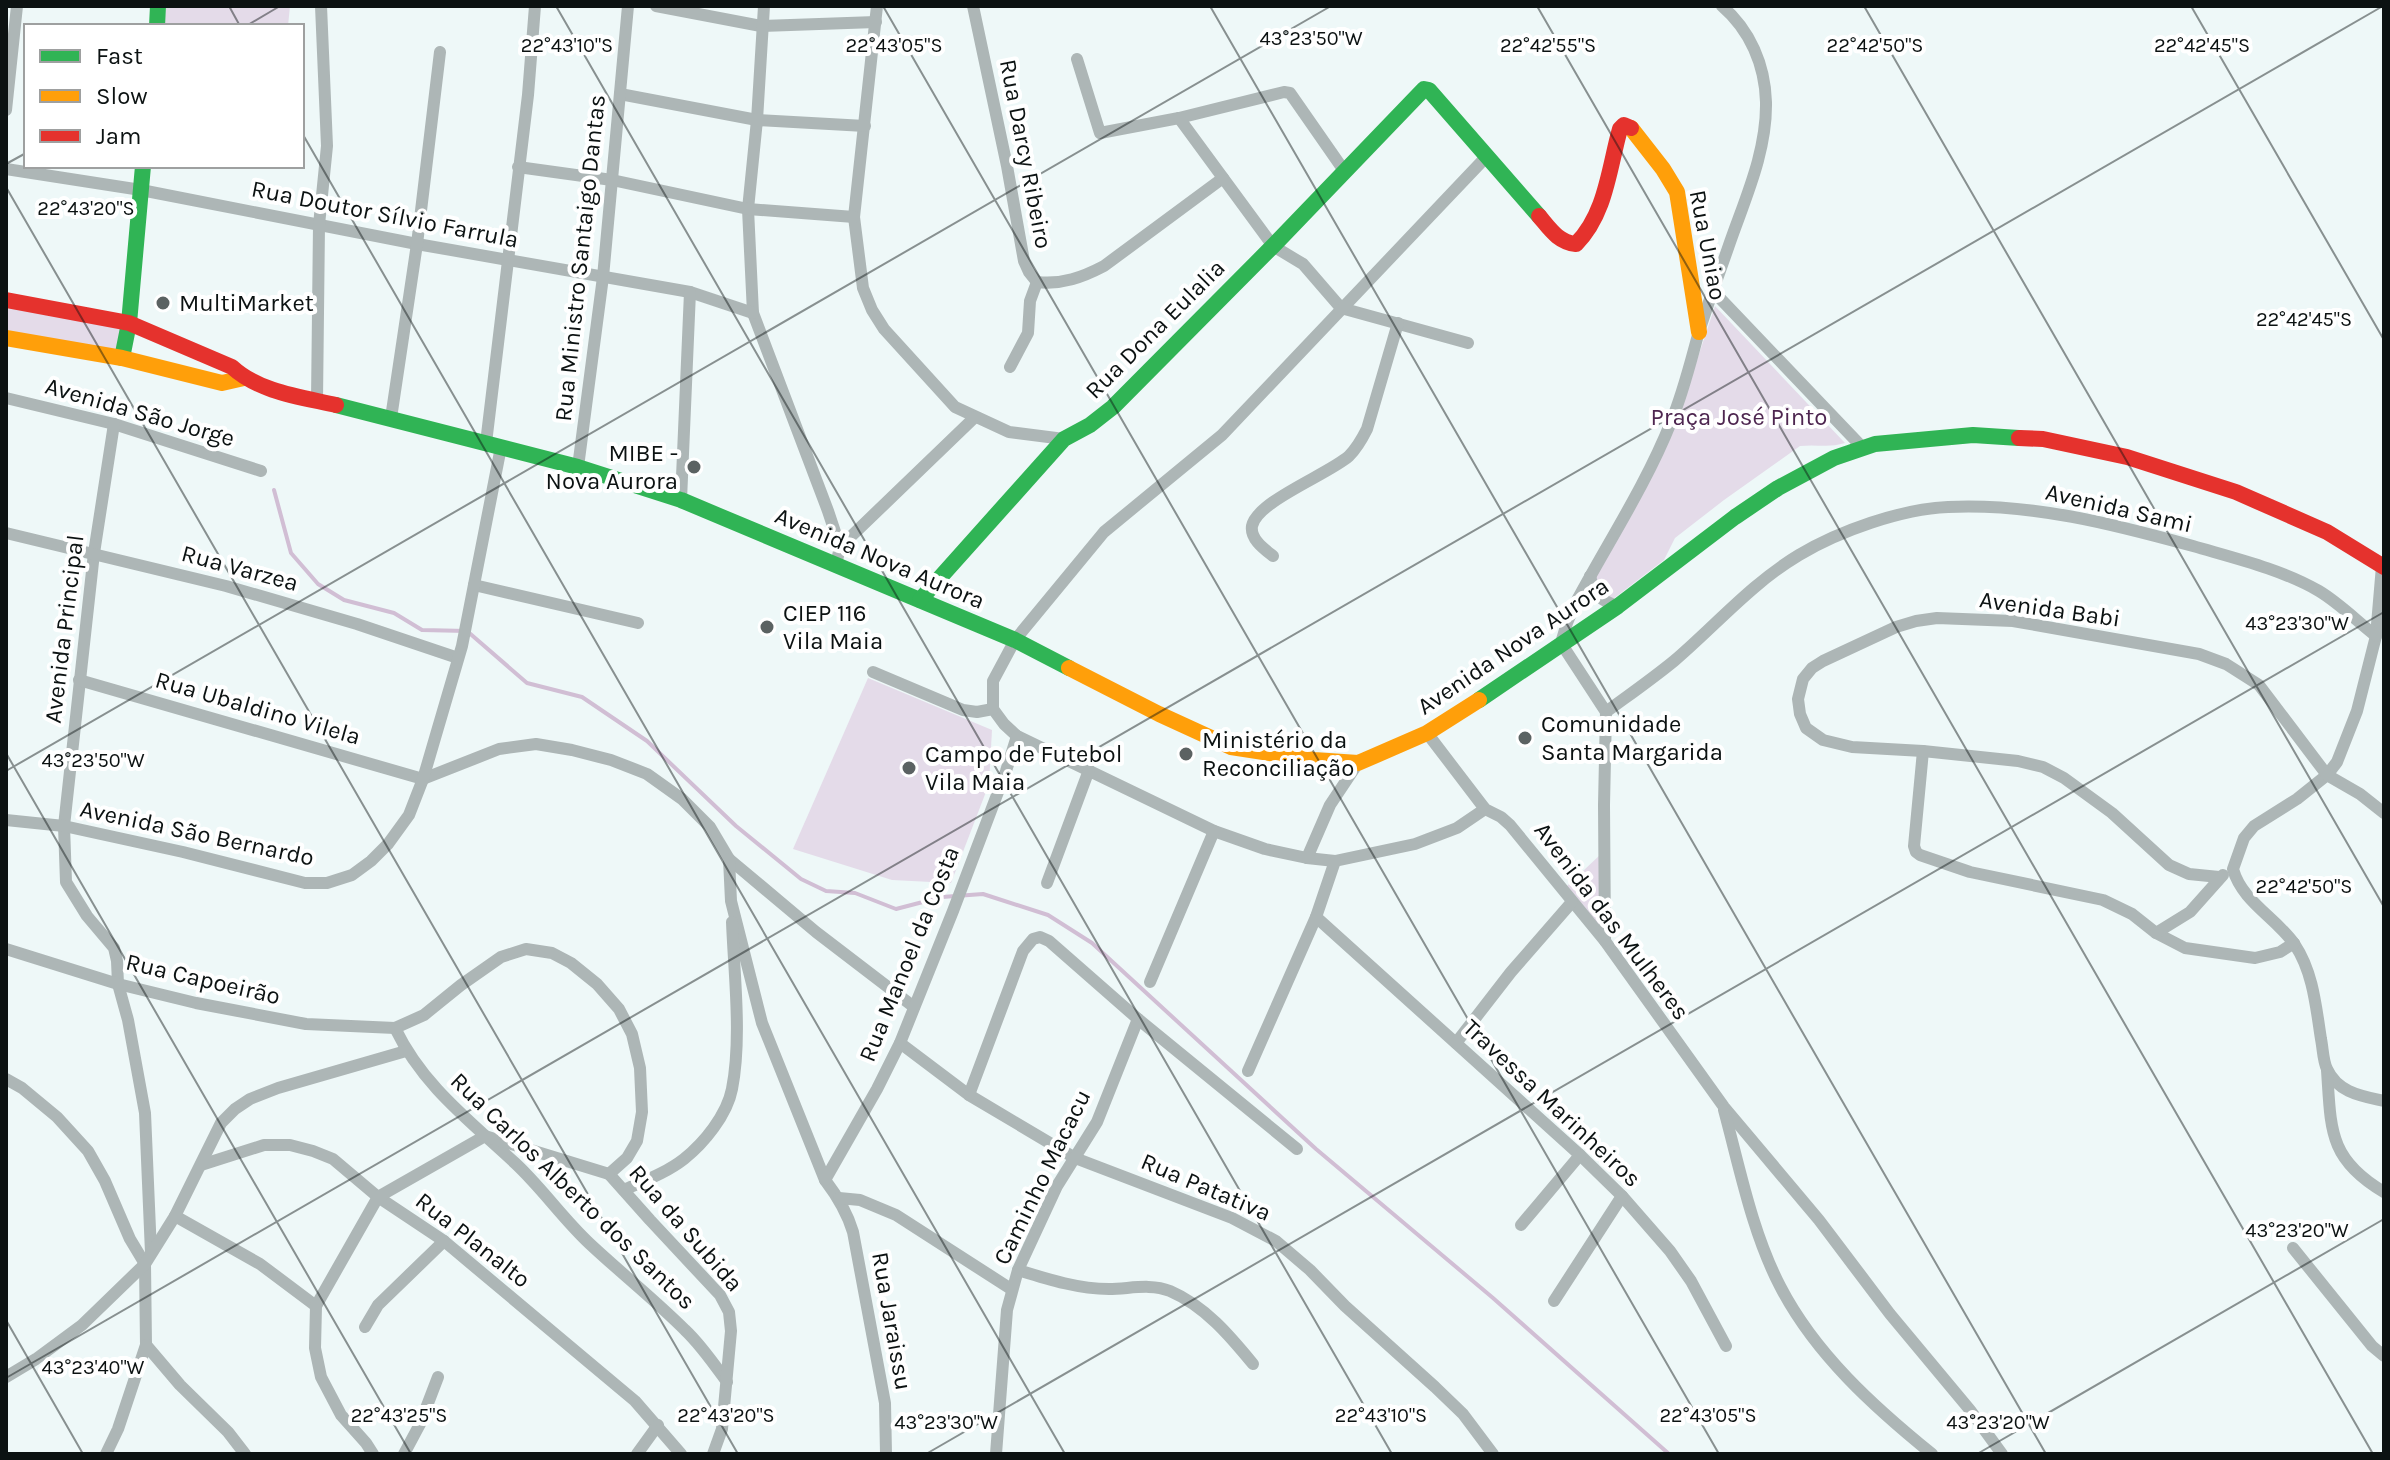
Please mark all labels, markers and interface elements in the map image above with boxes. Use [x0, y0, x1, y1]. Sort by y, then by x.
legend [24, 24, 304, 168]
text: 43°23'50"W [1259, 27, 1363, 50]
text: 22°43'10"S [521, 34, 613, 57]
text: 22°43'05"S [845, 34, 943, 57]
text: 22°42'55"S [1500, 34, 1596, 57]
text: 22°42'50"S [1827, 34, 1923, 57]
text: 22°42'45"S [2154, 34, 2250, 57]
text: Fast [96, 42, 143, 70]
street label: Rua Darcy Ribeiro [994, 57, 1058, 251]
text: Slow [96, 82, 148, 110]
street label: Rua Ministro Santaigo Dantas [549, 93, 611, 423]
text: Jam [96, 122, 141, 150]
street label: Rua Doutor Sílvio Farrula [249, 174, 521, 254]
street label: Rua Uniao [1684, 187, 1732, 303]
text: 22°43'20"S [37, 197, 135, 220]
street label: Rua Dona Eulalia [1079, 253, 1231, 405]
place label: MultiMarket [179, 289, 314, 317]
marker: MultiMarket [154, 294, 172, 312]
text: 22°42'45"S [2256, 308, 2352, 331]
street label: Avenida São Jorge [42, 372, 238, 452]
park label: Praça José Pinto [1651, 403, 1827, 431]
place label: MIBE - Nova Aurora [545, 439, 678, 495]
marker: MIBE - Nova Aurora [685, 458, 703, 476]
street label: Avenida Sami [2043, 478, 2195, 538]
street label: Avenida Nova Aurora [771, 501, 989, 615]
street label: Avenida Principal [39, 533, 89, 725]
street label: Rua Varzea [179, 539, 301, 597]
street label: Avenida Nova Aurora [1412, 572, 1614, 720]
street label: Avenida Babi [1978, 585, 2122, 633]
place label: CIEP 116 Vila Maia [783, 599, 883, 655]
text: 43°23'30"W [2245, 612, 2349, 635]
marker: CIEP 116 Vila Maia [758, 618, 776, 636]
street label: Rua Ubaldino Vilela [152, 665, 364, 751]
place label: Comunidade Santa Margarida [1541, 710, 1723, 766]
place label: Ministério da Reconciliação [1202, 726, 1354, 782]
marker: Comunidade Santa Margarida [1516, 729, 1534, 747]
place label: Campo de Futebol Vila Maia [925, 740, 1122, 796]
marker: Ministério da Reconciliação [1177, 745, 1195, 763]
text: 43°23'50"W [41, 749, 145, 772]
marker: Campo de Futebol Vila Maia [900, 759, 918, 777]
street label: Avenida São Bernardo [77, 795, 317, 871]
street label: Avenida das Mulheres [1529, 817, 1695, 1025]
street label: Rua Manoel da Costa [853, 842, 965, 1066]
text: 22°42'50"S [2256, 875, 2352, 898]
street label: Rua Capoeirão [123, 948, 283, 1010]
street label: Travessa Marinheiros [1457, 1013, 1647, 1193]
street label: Rua Carlos Alberto dos Santos [445, 1067, 701, 1315]
street label: Caminho Macacu [987, 1085, 1097, 1269]
street label: Rua Patativa [1137, 1147, 1275, 1227]
street label: Rua da Subida [623, 1159, 749, 1297]
street label: Rua Planalto [410, 1187, 536, 1293]
text: 43°23'20"W [2245, 1219, 2349, 1242]
street label: Rua Jaraissu [866, 1250, 918, 1392]
text: 43°23'40"W [42, 1356, 145, 1379]
text: 22°43'25"S [351, 1404, 447, 1427]
text: 22°43'20"S [677, 1404, 775, 1427]
text: 22°43'10"S [1335, 1404, 1427, 1427]
text: 22°43'05"S [1659, 1404, 1757, 1427]
text: 43°23'30"W [894, 1411, 998, 1434]
text: 43°23'20"W [1946, 1411, 2050, 1434]

